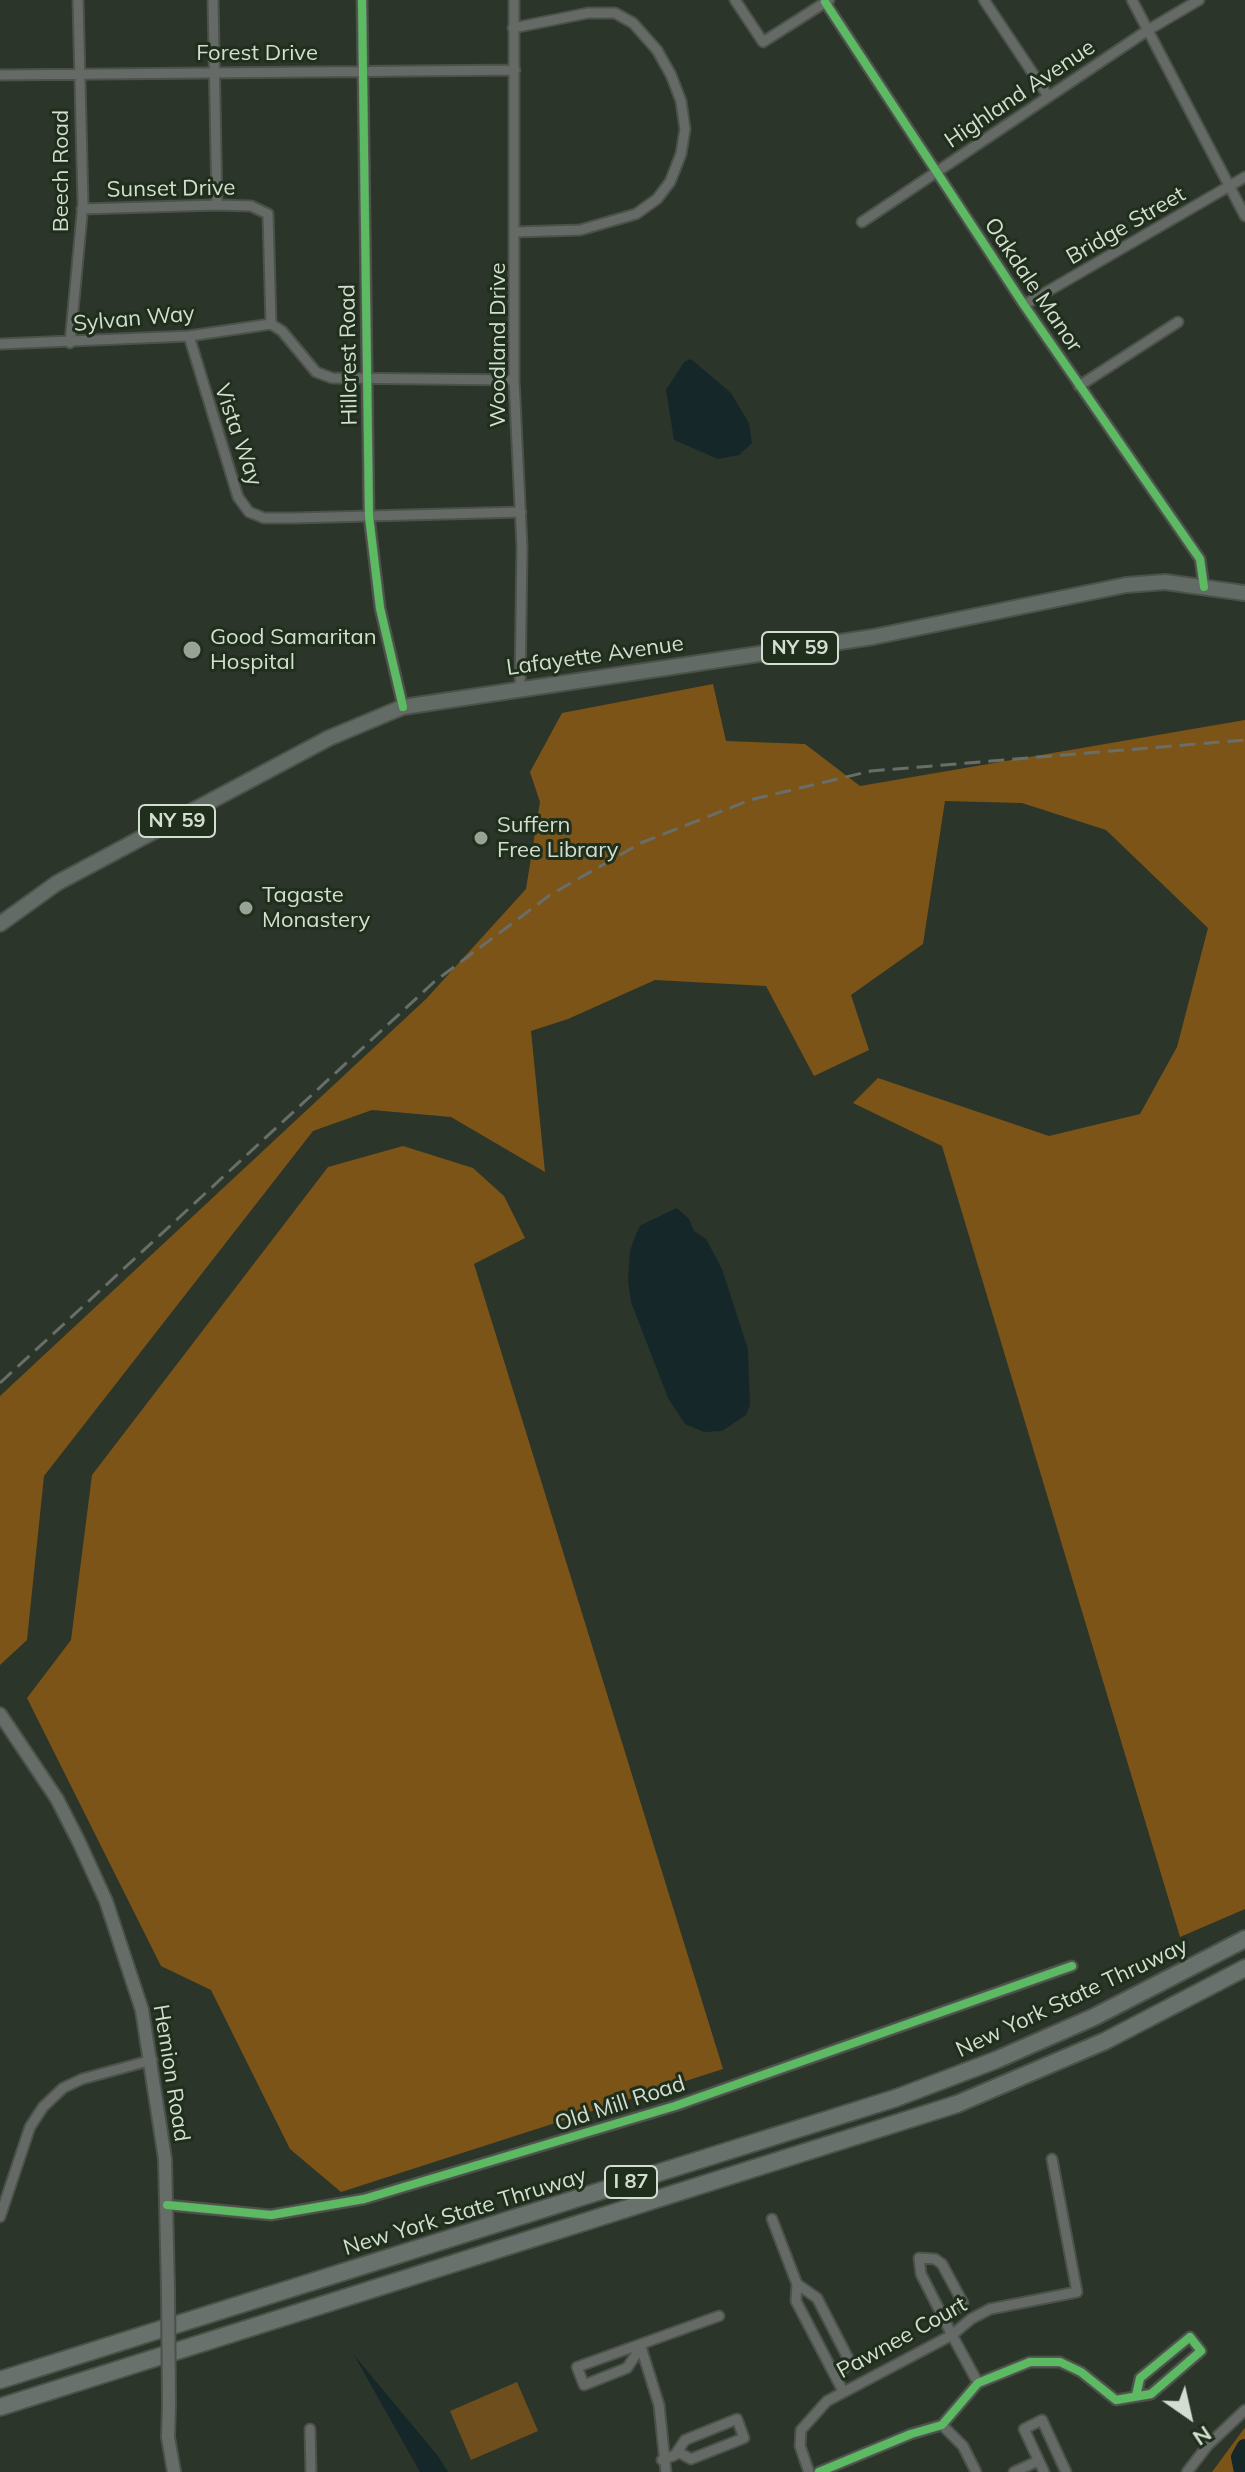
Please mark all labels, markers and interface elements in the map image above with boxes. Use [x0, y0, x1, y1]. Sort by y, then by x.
street label: Highland Avenue [940, 34, 1100, 154]
street label: Forest Drive [196, 40, 318, 66]
street label: Beech Road [48, 110, 74, 232]
street label: Sunset Drive [106, 175, 236, 203]
street label: Bridge Street [1062, 181, 1190, 271]
street label: Oakdale Manor [978, 213, 1088, 357]
street label: Woodland Drive [485, 263, 511, 427]
street label: Hillcrest Road [335, 284, 363, 426]
street label: Sylvan Way [72, 301, 196, 337]
street label: Vista Way [208, 381, 268, 489]
place label: Good Samaritan Hospital [210, 624, 377, 676]
street label: Lafayette Avenue [505, 631, 685, 681]
road number: NY 59 [762, 632, 838, 664]
marker: Good Samaritan Hospital [181, 639, 203, 661]
road number: NY 59 [139, 805, 215, 837]
place label: Suffern Free Library [497, 812, 618, 864]
marker: Suffern Free Library [472, 829, 490, 847]
place label: Tagaste Monastery [262, 882, 370, 934]
marker: Tagaste Monastery [237, 899, 255, 917]
street label: New York State Thruway [952, 1933, 1192, 2063]
street label: Hemion Road [147, 2003, 195, 2143]
street label: Old Mill Road [552, 2071, 688, 2137]
street label: New York State Thruway [340, 2162, 590, 2262]
road number: I 87 [605, 2166, 657, 2198]
street label: Pawnee Court [832, 2291, 972, 2385]
north arrow [1149, 2376, 1229, 2456]
text: N [1188, 2420, 1217, 2452]

